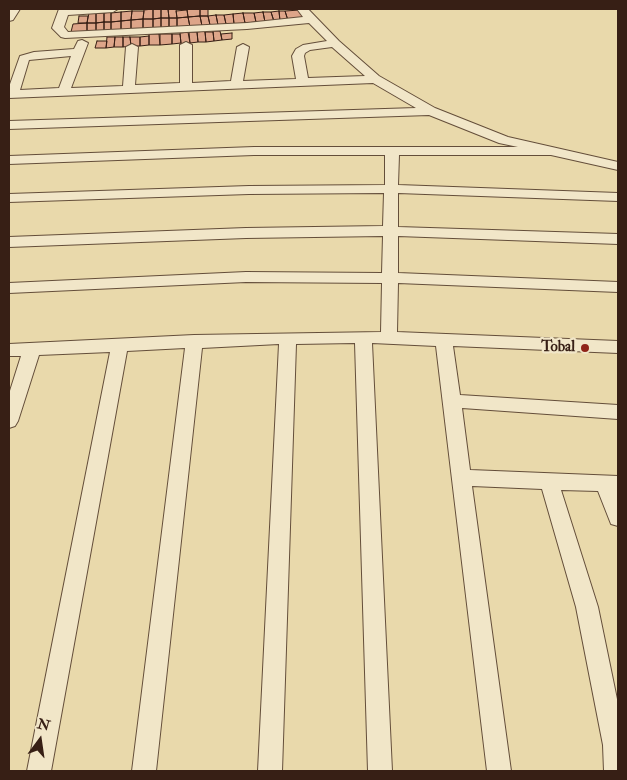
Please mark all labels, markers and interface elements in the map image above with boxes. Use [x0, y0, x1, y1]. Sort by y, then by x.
place label: Tobal [541, 339, 575, 357]
marker: Tobal [579, 342, 591, 354]
north arrow [15, 715, 65, 765]
text: N [36, 715, 52, 735]

